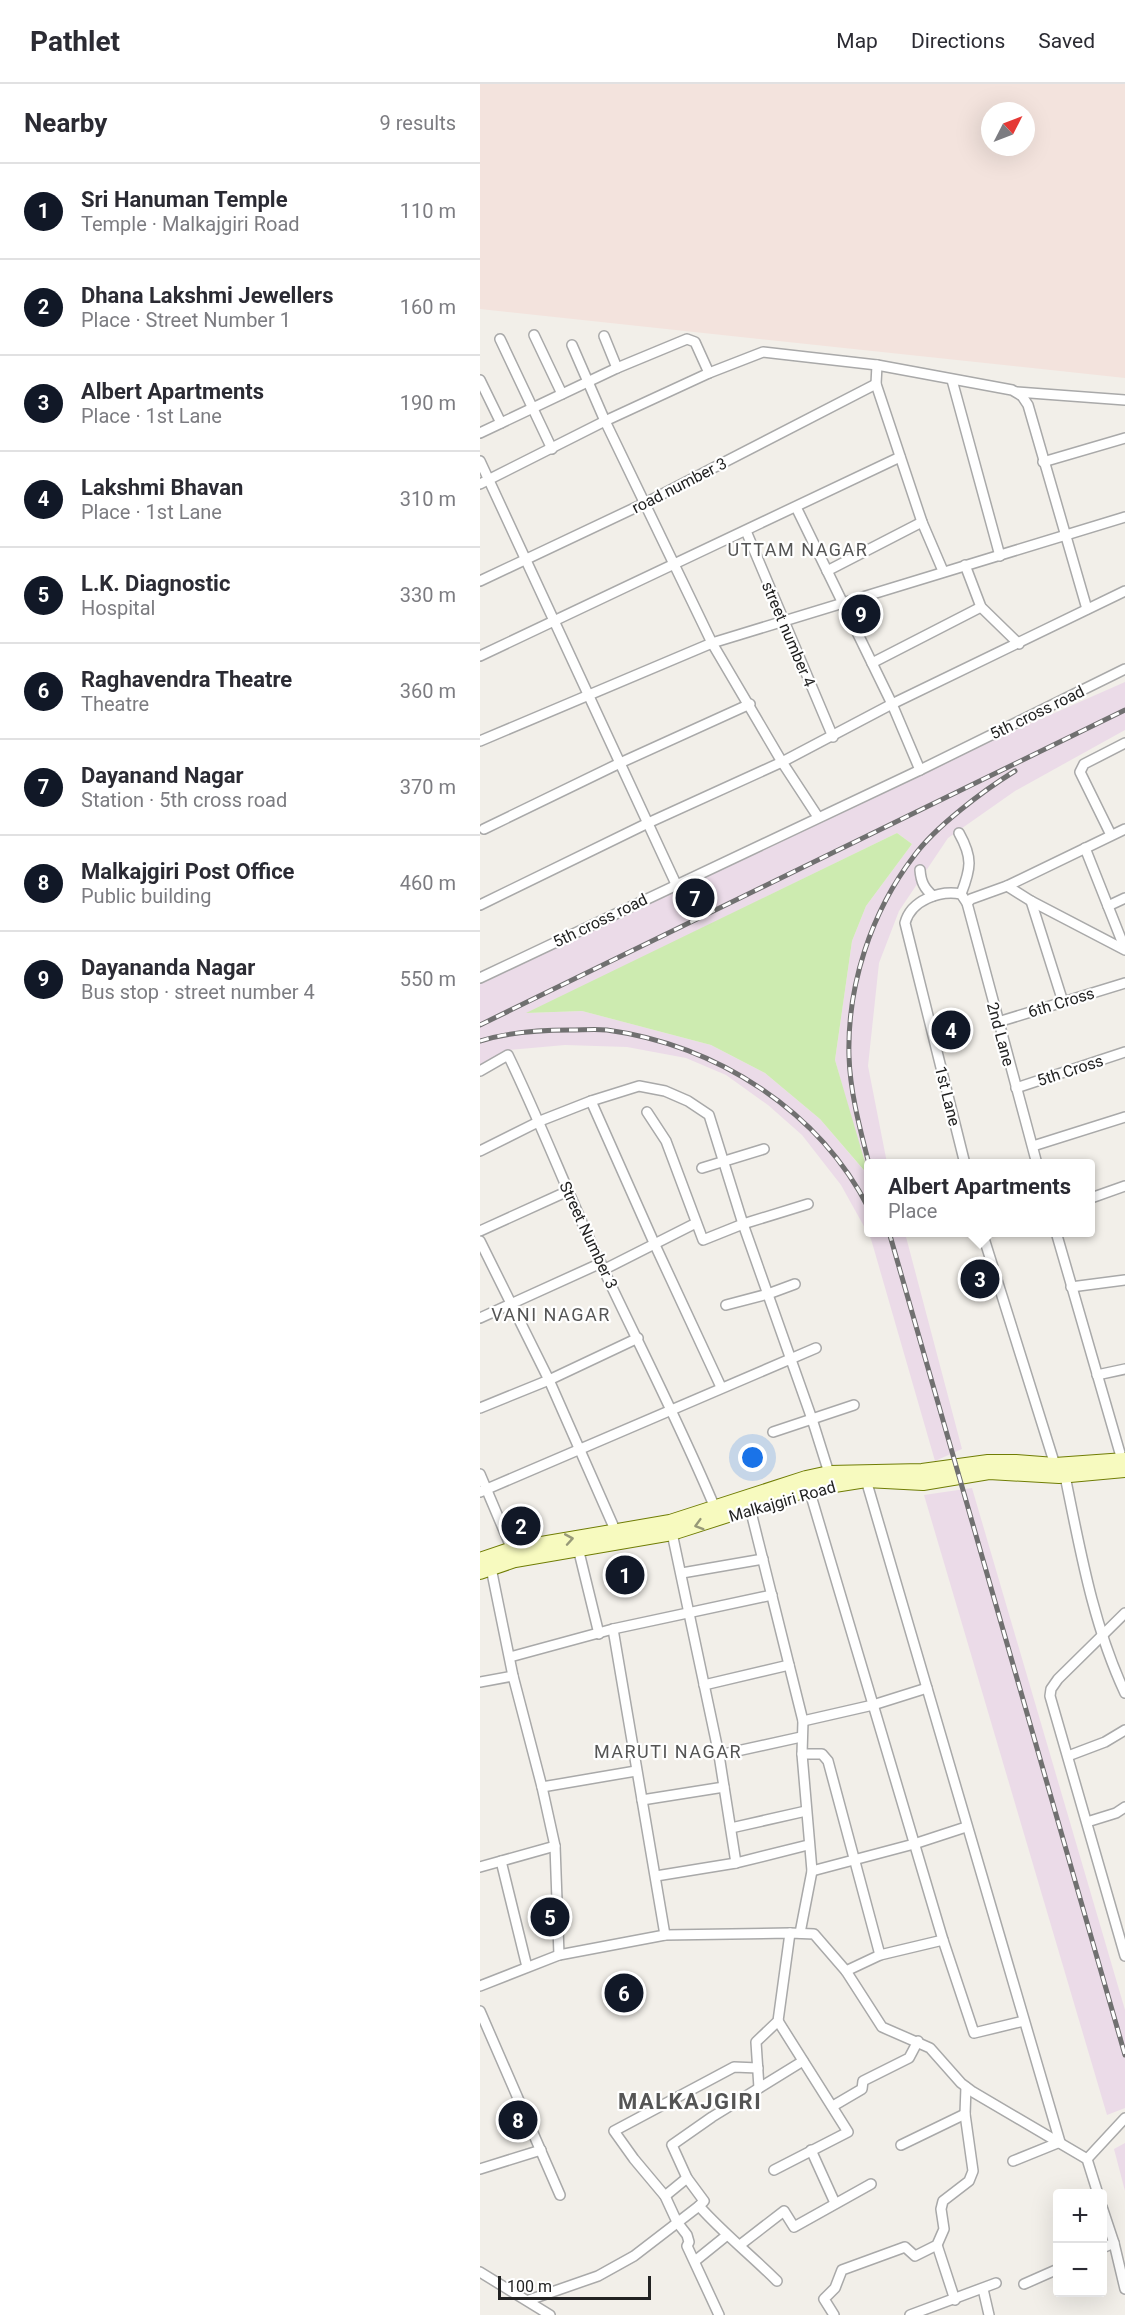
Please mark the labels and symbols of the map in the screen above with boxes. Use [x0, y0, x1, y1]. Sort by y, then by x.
north arrow [981, 102, 1035, 156]
street label: road number 3 [629, 453, 730, 517]
district label: UTTAM NAGAR [728, 539, 868, 560]
street label: street number 4 [758, 579, 819, 690]
pin: 9 [842, 592, 880, 636]
street label: 5th cross road [987, 681, 1087, 743]
pin: 7 [676, 876, 714, 920]
street label: 5th cross road [550, 889, 650, 951]
street label: 6th Cross [1026, 983, 1097, 1022]
street label: 2nd Lane [983, 1000, 1018, 1068]
pin: 4 [932, 1008, 970, 1052]
street label: 5th Cross [1035, 1051, 1106, 1090]
street label: 1st Lane [931, 1064, 964, 1128]
street label: Street Number 3 [555, 1178, 622, 1292]
pin: 3 [960, 1256, 1000, 1302]
district label: VANI NAGAR [491, 1304, 611, 1325]
your location [738, 1443, 767, 1472]
street label: Malkajgiri Road [727, 1477, 838, 1526]
pin: 2 [502, 1504, 540, 1548]
one-way arrow [694, 1518, 705, 1530]
one-way arrow [565, 1533, 574, 1545]
pin: 1 [606, 1552, 644, 1598]
district label: MARUTI NAGAR [594, 1741, 742, 1762]
pin: 5 [530, 1894, 570, 1940]
pin: 6 [604, 1970, 644, 2016]
district label: MALKAJGIRI [618, 2089, 762, 2114]
pin: 8 [498, 2098, 537, 2142]
scale bar [498, 2273, 651, 2300]

